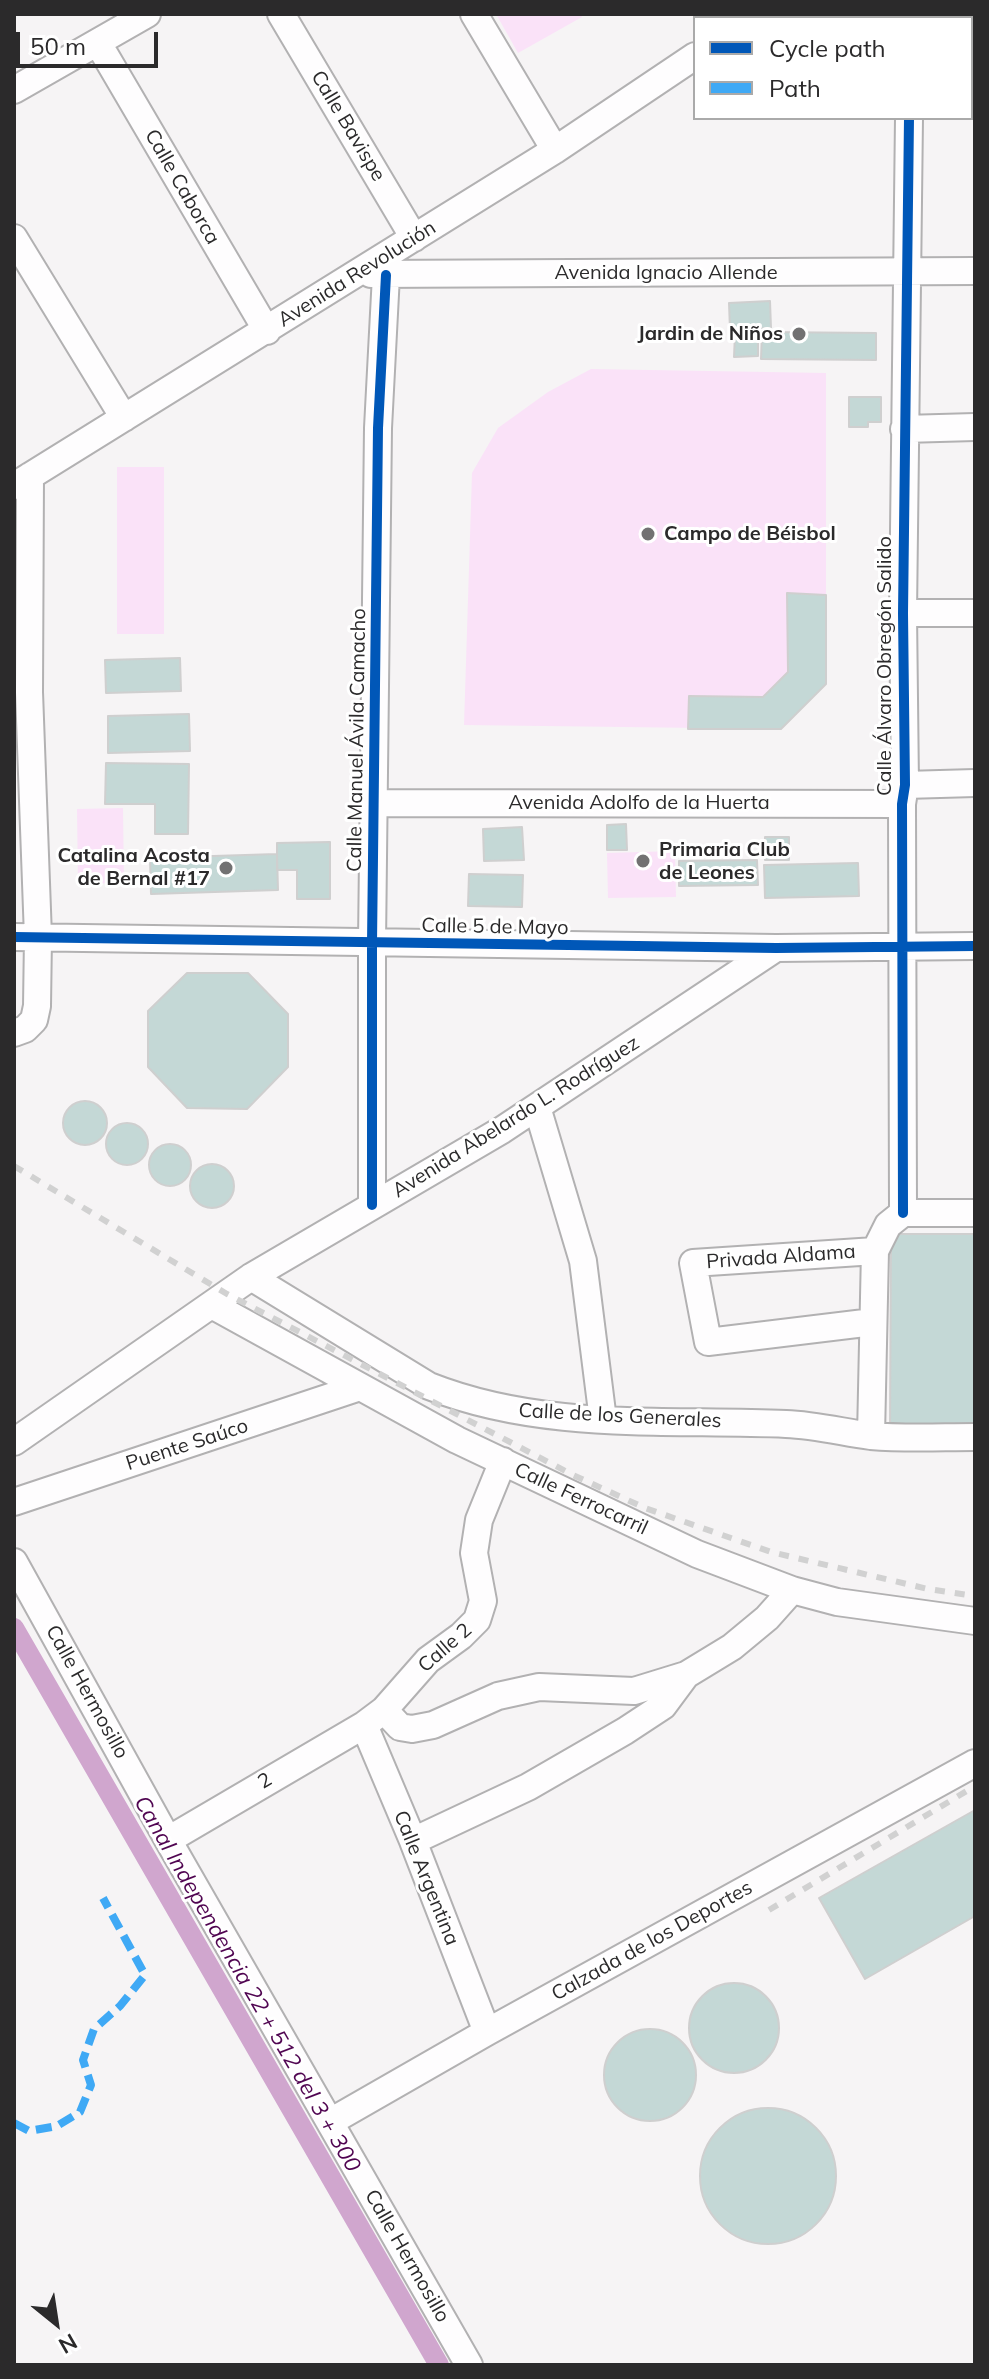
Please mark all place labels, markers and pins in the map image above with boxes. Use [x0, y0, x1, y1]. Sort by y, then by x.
place label: Jardin de Niños [637, 322, 783, 346]
marker: Jardin de Niños [790, 325, 808, 343]
place label: Campo de Béisbol [664, 522, 836, 546]
marker: Campo de Béisbol [639, 525, 657, 543]
place label: Primaria Club de Leones [659, 838, 790, 885]
place label: Catalina Acosta de Bernal #17 [57, 844, 210, 891]
marker: Primaria Club de Leones [634, 852, 652, 870]
marker: Catalina Acosta de Bernal #17 [217, 859, 235, 877]

